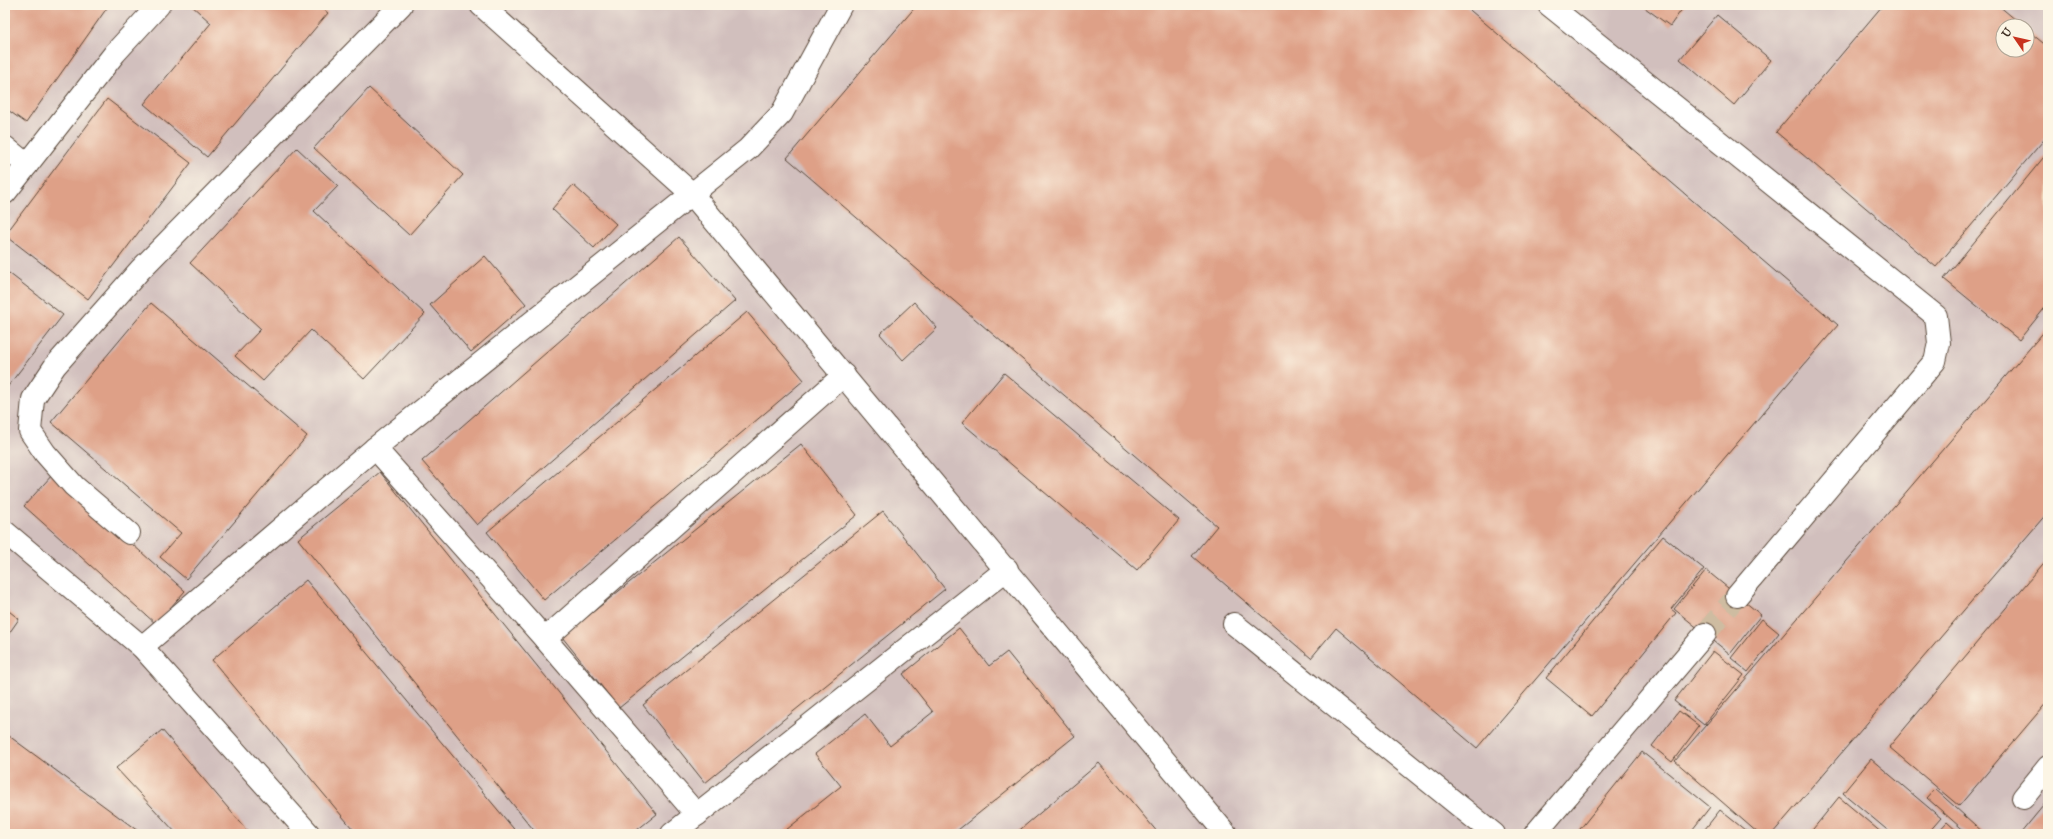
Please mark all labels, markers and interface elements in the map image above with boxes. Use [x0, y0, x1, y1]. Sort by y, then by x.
north arrow [1995, 18, 2035, 58]
text: U [1999, 25, 2015, 40]

